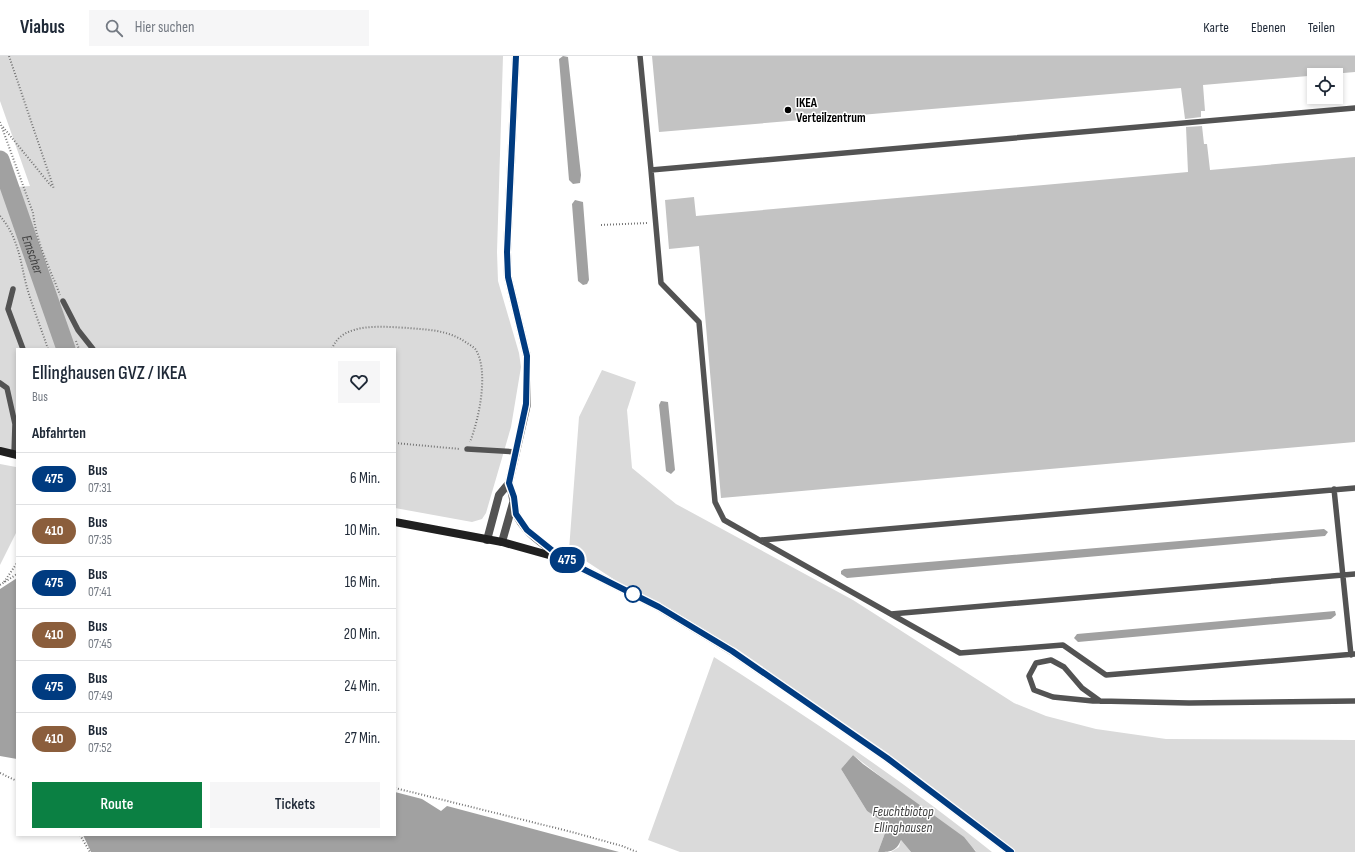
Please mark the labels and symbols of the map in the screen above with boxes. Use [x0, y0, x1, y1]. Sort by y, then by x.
place label: IKEA Verteilzentrum [796, 95, 866, 126]
marker: IKEA Verteilzentrum [783, 105, 793, 115]
water label: Emscher [18, 233, 48, 277]
line badge: 475 [544, 547, 590, 573]
unlabelled marker [624, 585, 642, 603]
water label: Feuchtbiotop Ellinghausen [872, 803, 934, 836]

